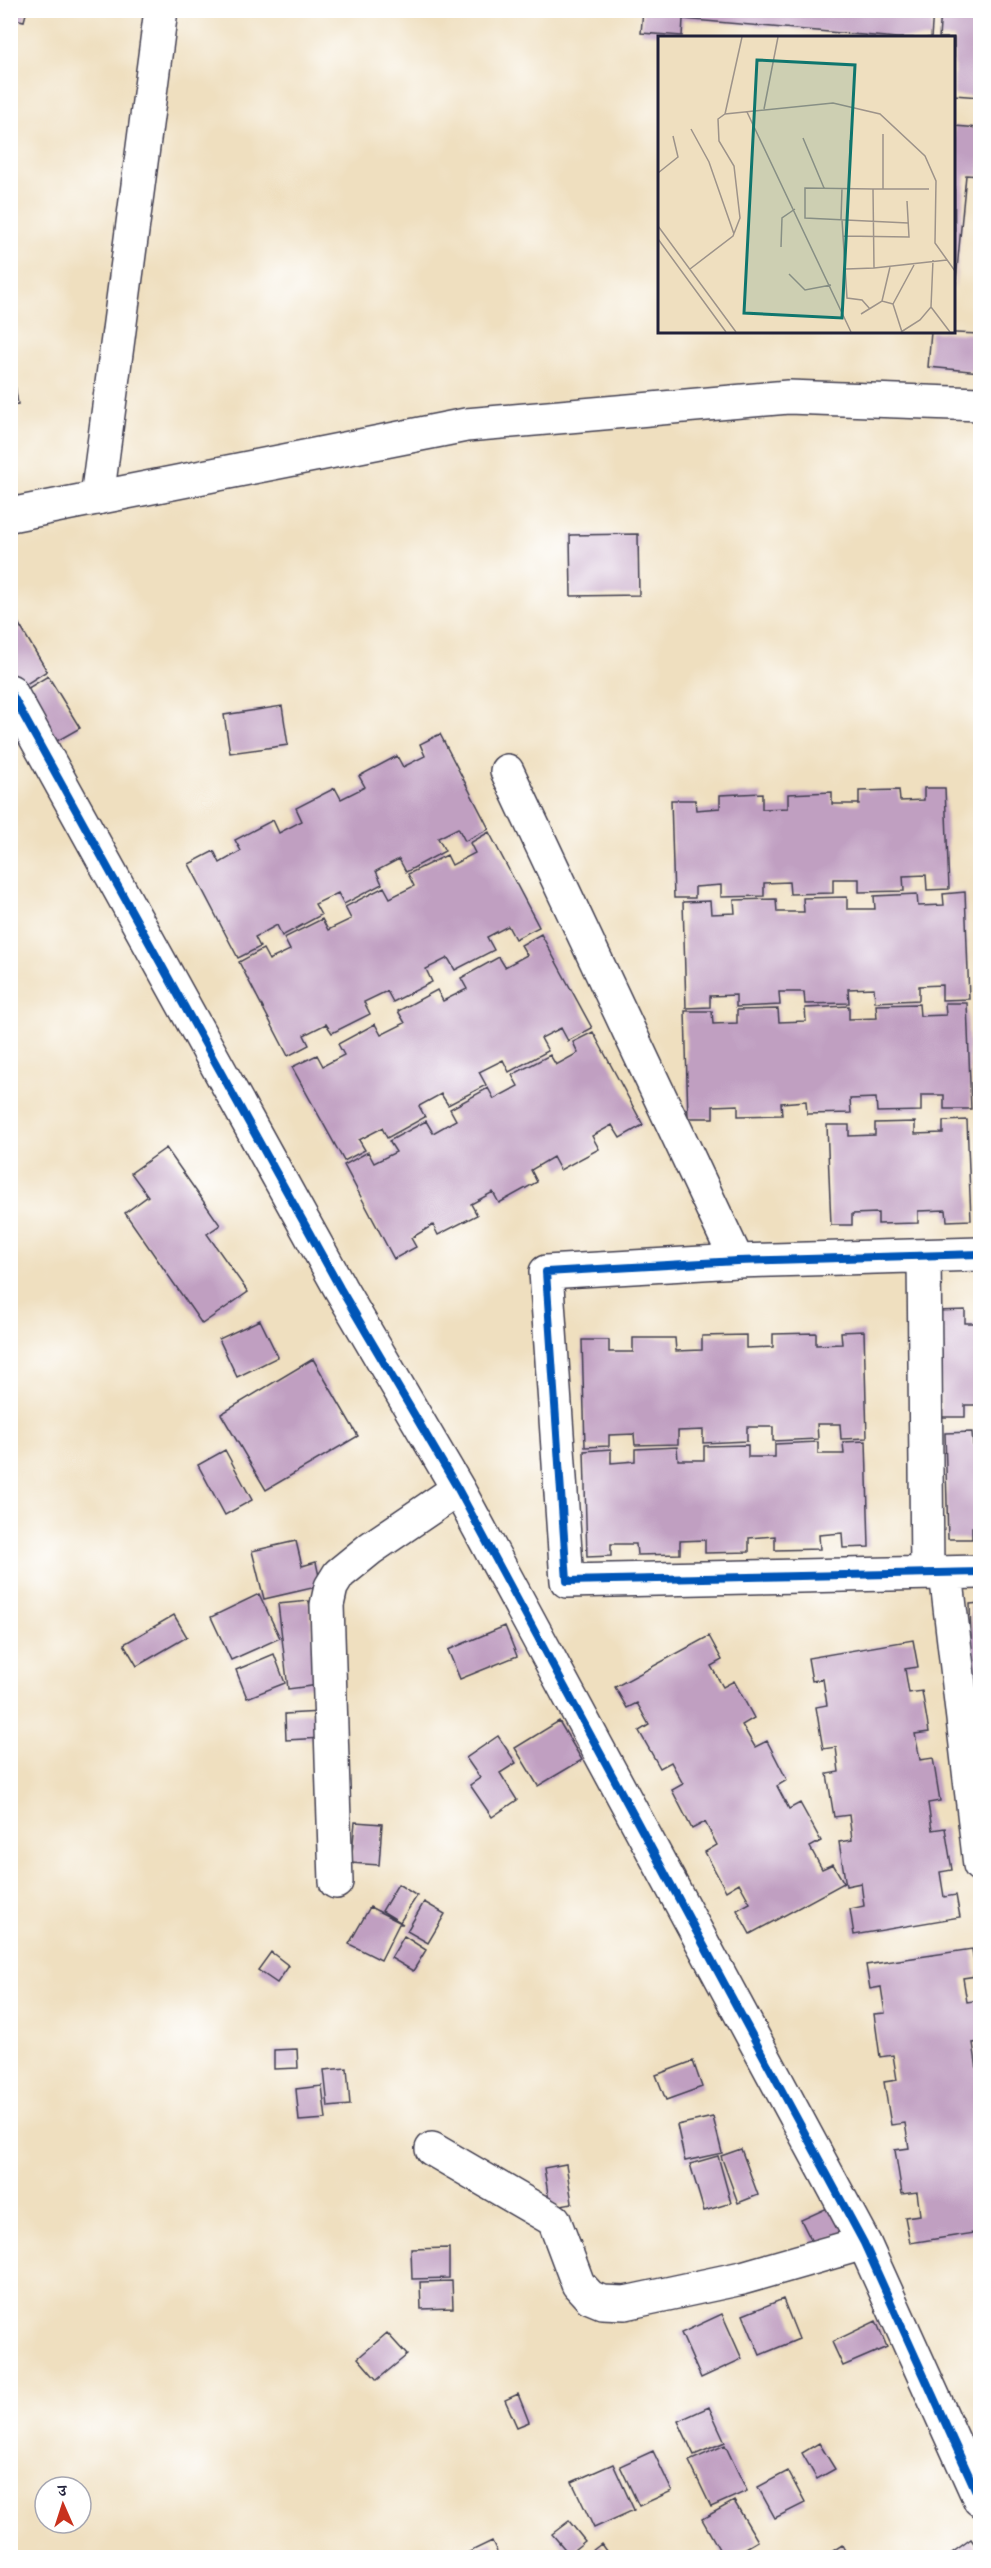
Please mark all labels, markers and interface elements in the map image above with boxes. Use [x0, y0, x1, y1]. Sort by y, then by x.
inset map [658, 36, 955, 333]
north arrow [33, 2475, 93, 2535]
text: उ [57, 2481, 69, 2500]

